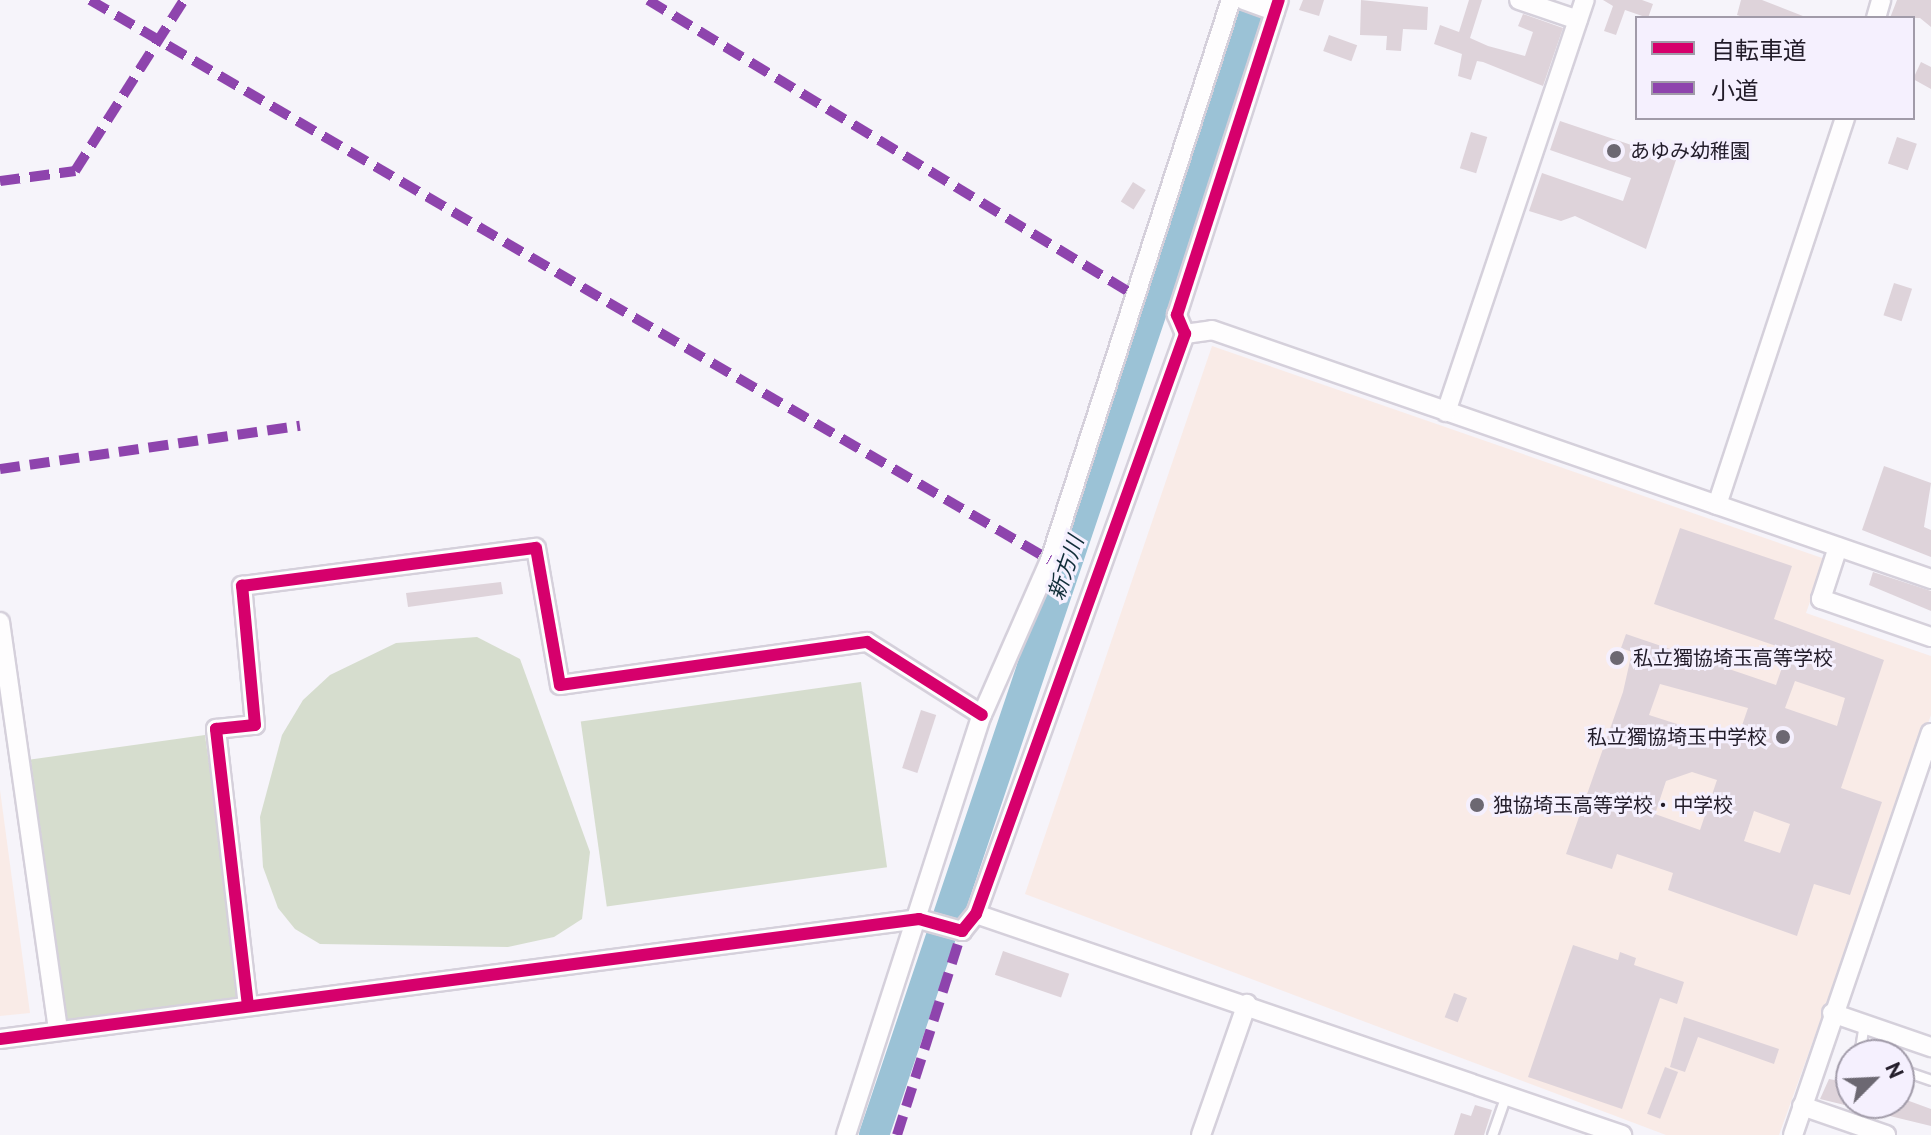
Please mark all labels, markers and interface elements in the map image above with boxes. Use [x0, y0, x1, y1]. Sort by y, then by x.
legend [1635, 16, 1915, 120]
text: 自転車道 [1711, 35, 1807, 66]
text: 小道 [1711, 75, 1759, 106]
place label: あゆみ幼稚園 [1630, 139, 1750, 163]
marker: あゆみ幼稚園 [1605, 142, 1623, 160]
water label: 新方川 [1043, 533, 1089, 603]
place label: 私立獨協埼玉高等学校 [1633, 646, 1833, 670]
marker: 私立獨協埼玉高等学校 [1608, 649, 1626, 667]
place label: 私立獨協埼玉中学校 [1587, 725, 1767, 749]
marker: 私立獨協埼玉中学校 [1774, 728, 1792, 746]
place label: 独協埼玉高等学校・中学校 [1493, 793, 1733, 817]
marker: 独協埼玉高等学校・中学校 [1468, 796, 1486, 814]
north arrow [1835, 1039, 1915, 1119]
text: N [1879, 1058, 1911, 1082]

